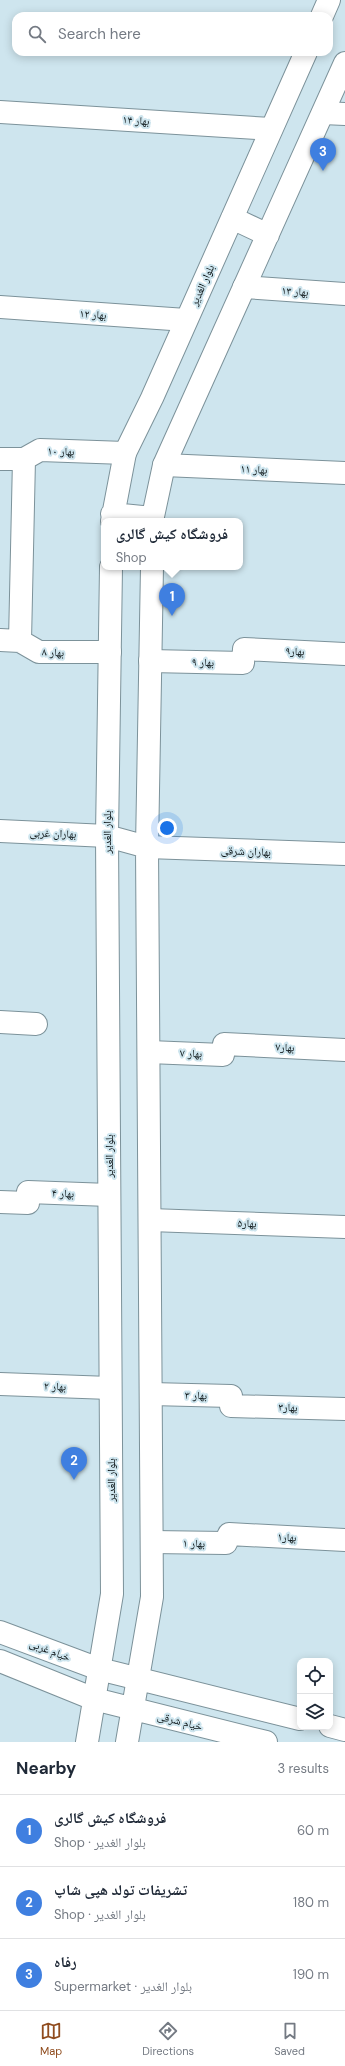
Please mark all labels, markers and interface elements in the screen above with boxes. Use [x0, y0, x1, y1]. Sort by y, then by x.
search box [12, 12, 333, 56]
icon: search [26, 23, 48, 45]
text: Search here [58, 24, 141, 44]
street label: بهار ۱۴ [122, 112, 150, 128]
pin: 3 [310, 138, 336, 171]
street label: بلوار الغدیر [186, 262, 217, 309]
street label: بهار ۱۳ [281, 283, 309, 299]
street label: بهار ۱۲ [79, 306, 107, 322]
street label: بهار ۱۰ [47, 444, 75, 458]
street label: بهار ۱۱ [240, 461, 268, 477]
popup [101, 518, 243, 570]
text: فروشگاه کیش گالری [116, 524, 228, 544]
text: Shop [116, 549, 147, 566]
pin: 1 [159, 583, 185, 616]
street label: بهار۹ [285, 644, 305, 658]
street label: بهار ۸ [42, 645, 64, 659]
street label: بهار ۹ [192, 655, 214, 669]
street label: بلوار الغدیر [100, 810, 114, 855]
your location [157, 818, 177, 838]
street label: بهاران غربی [29, 825, 77, 841]
street label: بهاران شرقی [221, 843, 271, 859]
street label: بهار۷ [275, 1040, 295, 1054]
street label: بهار ۷ [180, 1046, 202, 1060]
street label: بلوار الغدیر [102, 1134, 116, 1179]
street label: بهار ۴ [52, 1186, 74, 1200]
street label: بهار۵ [237, 1216, 257, 1230]
street label: بهار ۲ [44, 1379, 66, 1393]
street label: بهار ۳ [185, 1388, 207, 1402]
street label: بهار۳ [278, 1400, 298, 1414]
pin: 2 [61, 1447, 87, 1480]
street label: بلوار الغدیر [104, 1458, 118, 1503]
street label: بهار۱ [277, 1530, 297, 1544]
street label: بهار ۱ [183, 1536, 205, 1550]
street label: خیام غربی [28, 1636, 72, 1664]
map controls [297, 1658, 333, 1730]
button: locate [297, 1658, 333, 1694]
button: layers [297, 1694, 333, 1730]
street label: خیام شرقی [156, 1709, 204, 1733]
text: Nearby [16, 1757, 76, 1779]
text: 3 results [277, 1760, 329, 1777]
text: فروشگاه کیش گالری [54, 1808, 166, 1828]
text: 1 [27, 1822, 31, 1839]
text: 60 m [297, 1822, 329, 1839]
text: Shop · بلوار الغدیر [54, 1834, 146, 1851]
text: تشریفات تولد هپی شاپ [54, 1880, 187, 1900]
text: 2 [25, 1894, 33, 1911]
text: 180 m [293, 1894, 329, 1911]
text: Shop · بلوار الغدیر [54, 1906, 146, 1923]
text: رفاه [54, 1952, 77, 1972]
text: 3 [25, 1966, 33, 1983]
text: 190 m [293, 1966, 329, 1983]
text: Supermarket · بلوار الغدیر [54, 1978, 192, 1995]
tab: Map [40, 2020, 62, 2058]
tab: Directions [142, 2020, 194, 2058]
tab: Saved [274, 2020, 305, 2058]

